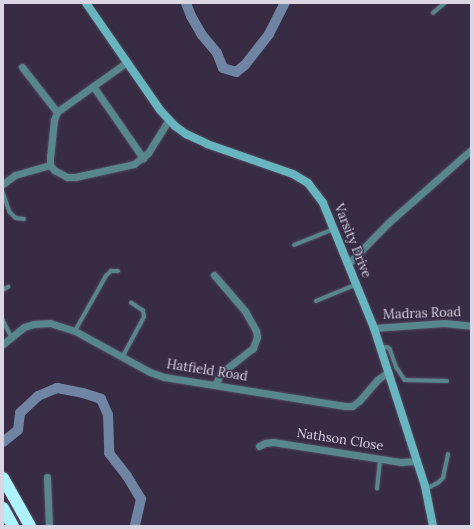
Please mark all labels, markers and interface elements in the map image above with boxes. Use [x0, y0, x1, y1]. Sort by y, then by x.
street label: Varsity Drive [330, 202, 374, 280]
street label: Madras Road [383, 305, 461, 323]
street label: Hatfield Road [165, 357, 249, 385]
street label: Nathson Close [296, 425, 384, 455]

